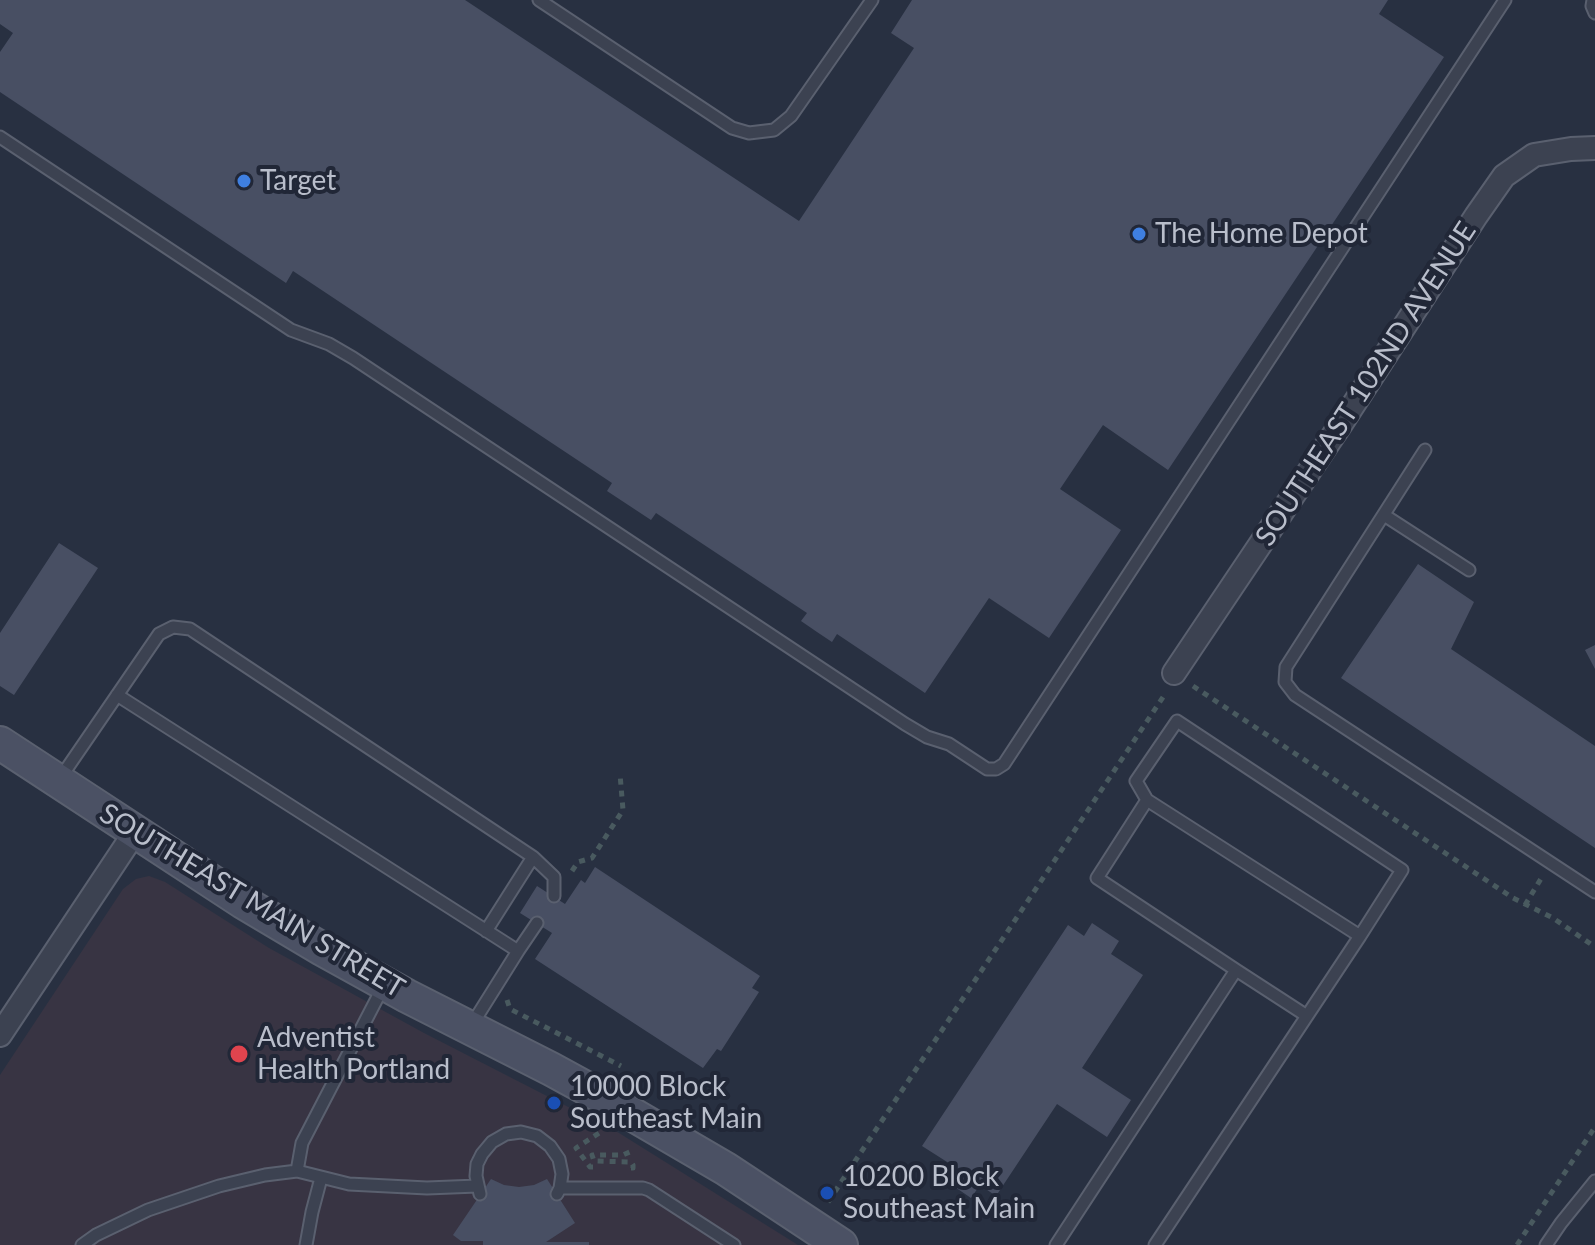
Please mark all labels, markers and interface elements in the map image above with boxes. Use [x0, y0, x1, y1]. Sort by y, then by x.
place label: Target [260, 164, 336, 198]
marker: Target [235, 172, 253, 190]
street label: SOUTHEAST 102ND AVENUE [1249, 216, 1483, 552]
place label: The Home Depot [1155, 217, 1368, 251]
marker: The Home Depot [1130, 225, 1148, 243]
street label: SOUTHEAST MAIN STREET [94, 797, 410, 1005]
place label: Adventist Health Portland [257, 1021, 450, 1087]
marker: Adventist Health Portland [228, 1043, 250, 1065]
place label: 10000 Block Southeast Main [570, 1070, 762, 1136]
marker: 10000 Block Southeast Main [545, 1094, 563, 1112]
place label: 10200 Block Southeast Main [843, 1160, 1035, 1226]
marker: 10200 Block Southeast Main [818, 1184, 836, 1202]

